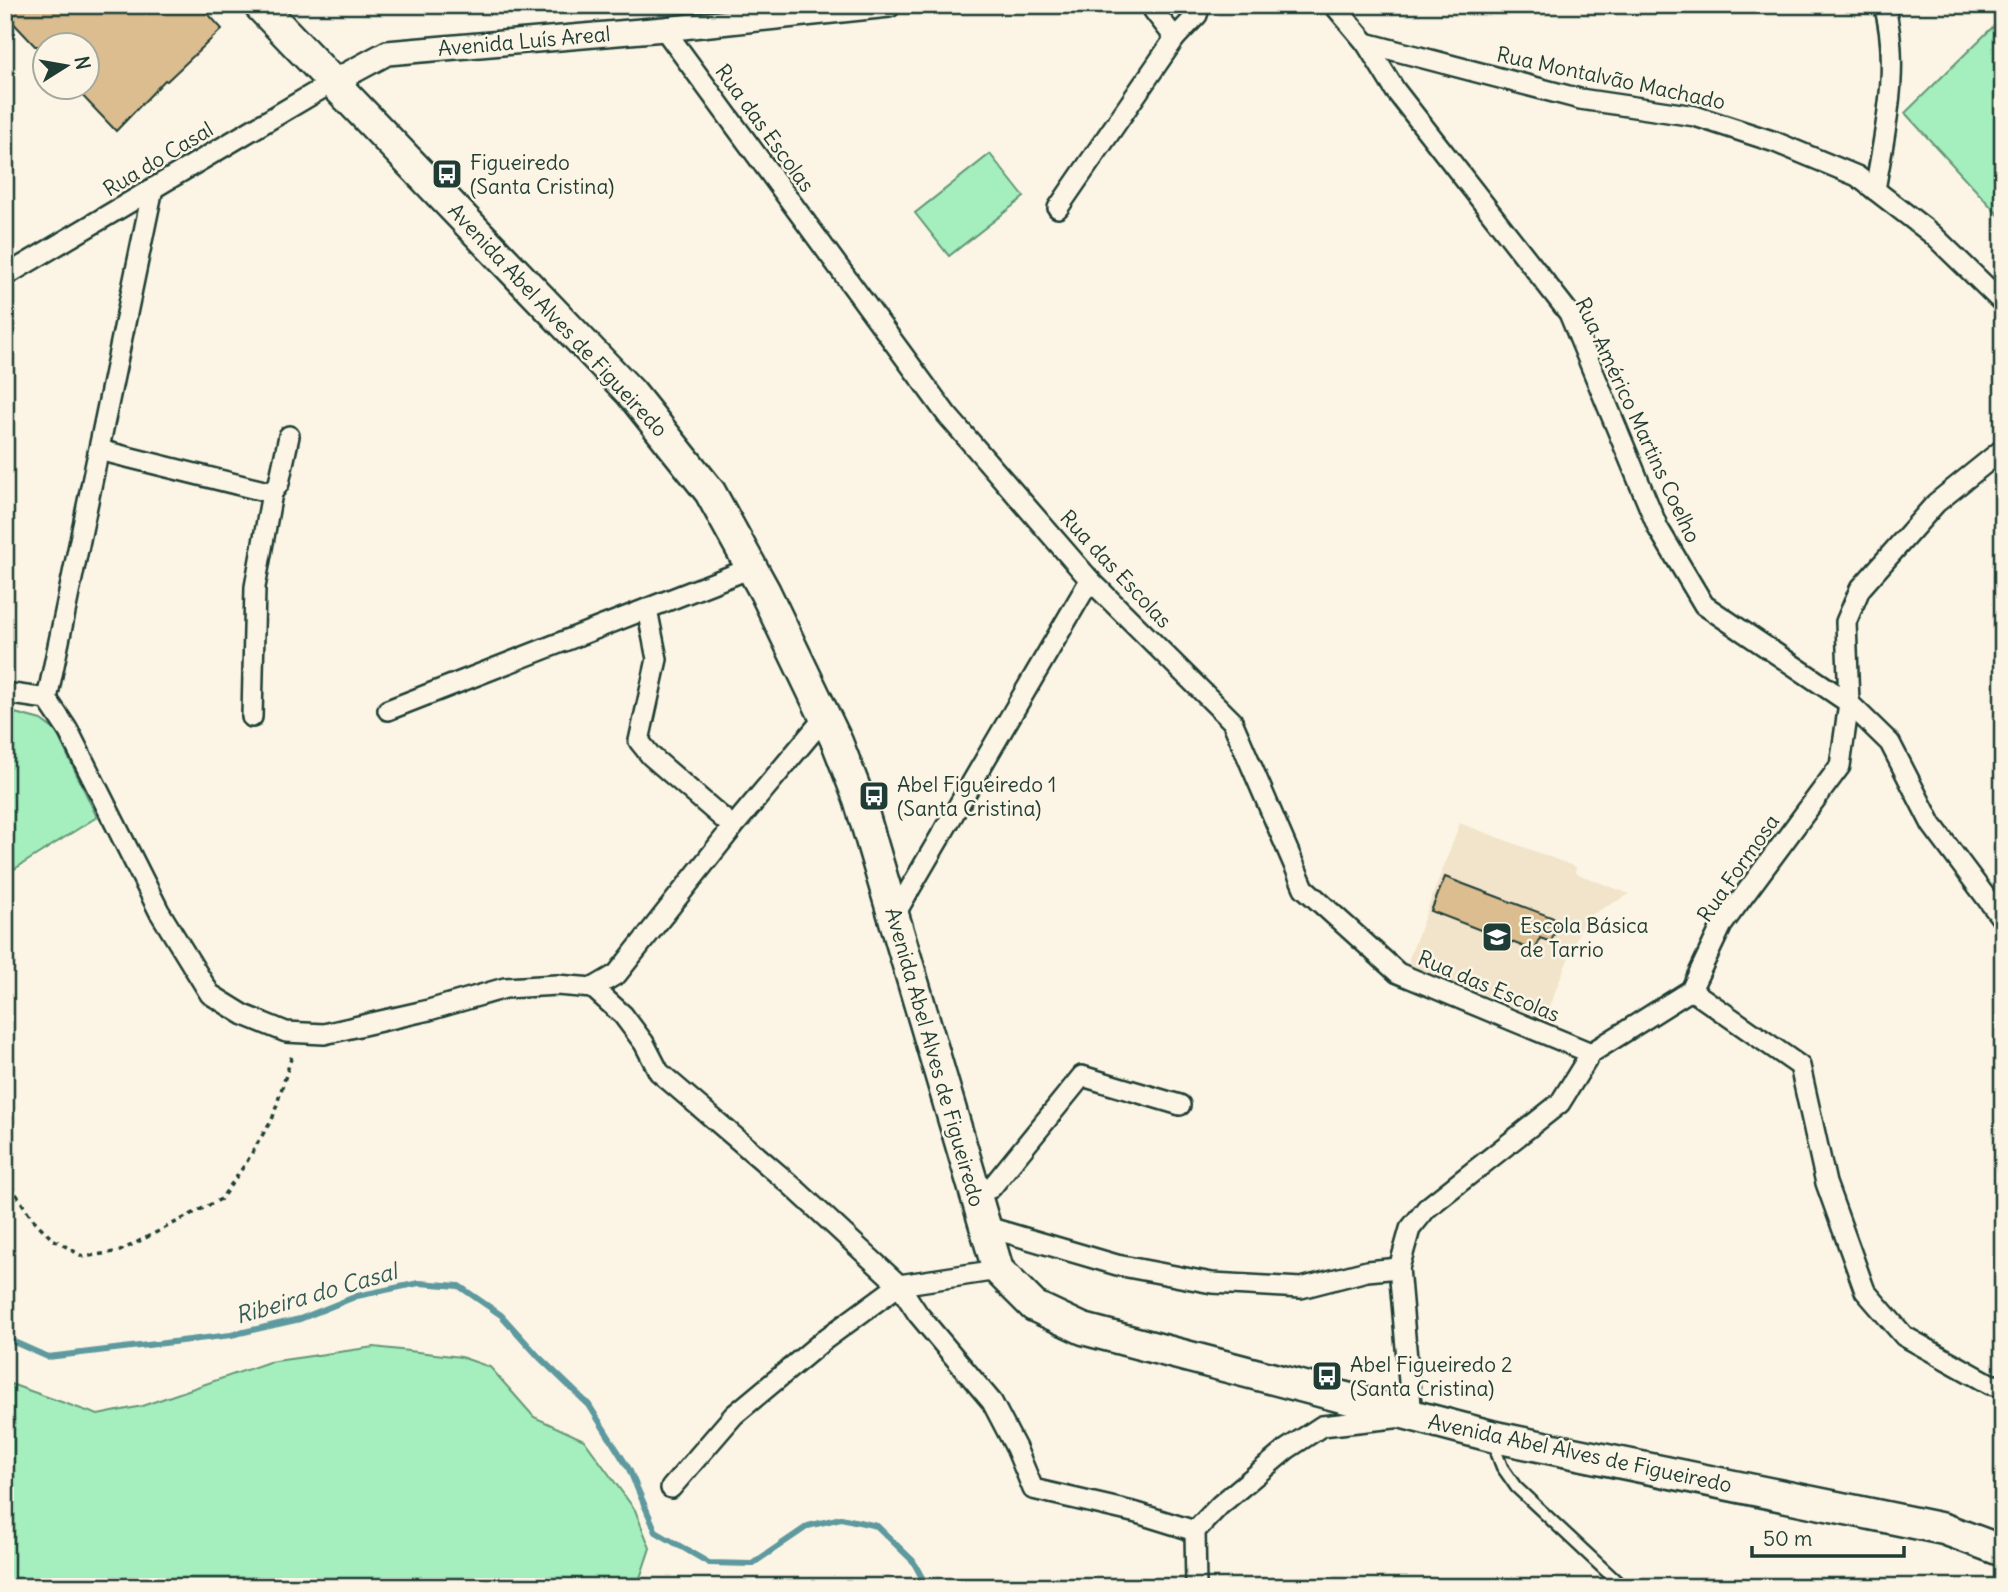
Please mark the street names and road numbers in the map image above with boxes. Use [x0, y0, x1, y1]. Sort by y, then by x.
street label: Avenida Luís Areal [437, 20, 611, 62]
street label: Rua Montalvão Machado [1494, 41, 1728, 115]
street label: Rua das Escolas [709, 59, 821, 197]
street label: Rua do Casal [98, 116, 218, 202]
street label: Avenida Abel Alves de Figueiredo [442, 197, 674, 443]
street label: Rua Américo Martins Coelho [1569, 293, 1707, 547]
street label: Rua das Escolas [1054, 504, 1178, 634]
street label: Rua Formosa [1691, 809, 1785, 927]
street label: Avenida Abel Alves de Figueiredo [879, 904, 991, 1210]
street label: Rua das Escolas [1414, 944, 1564, 1028]
street label: Avenida Abel Alves de Figueiredo [1426, 1408, 1734, 1498]

